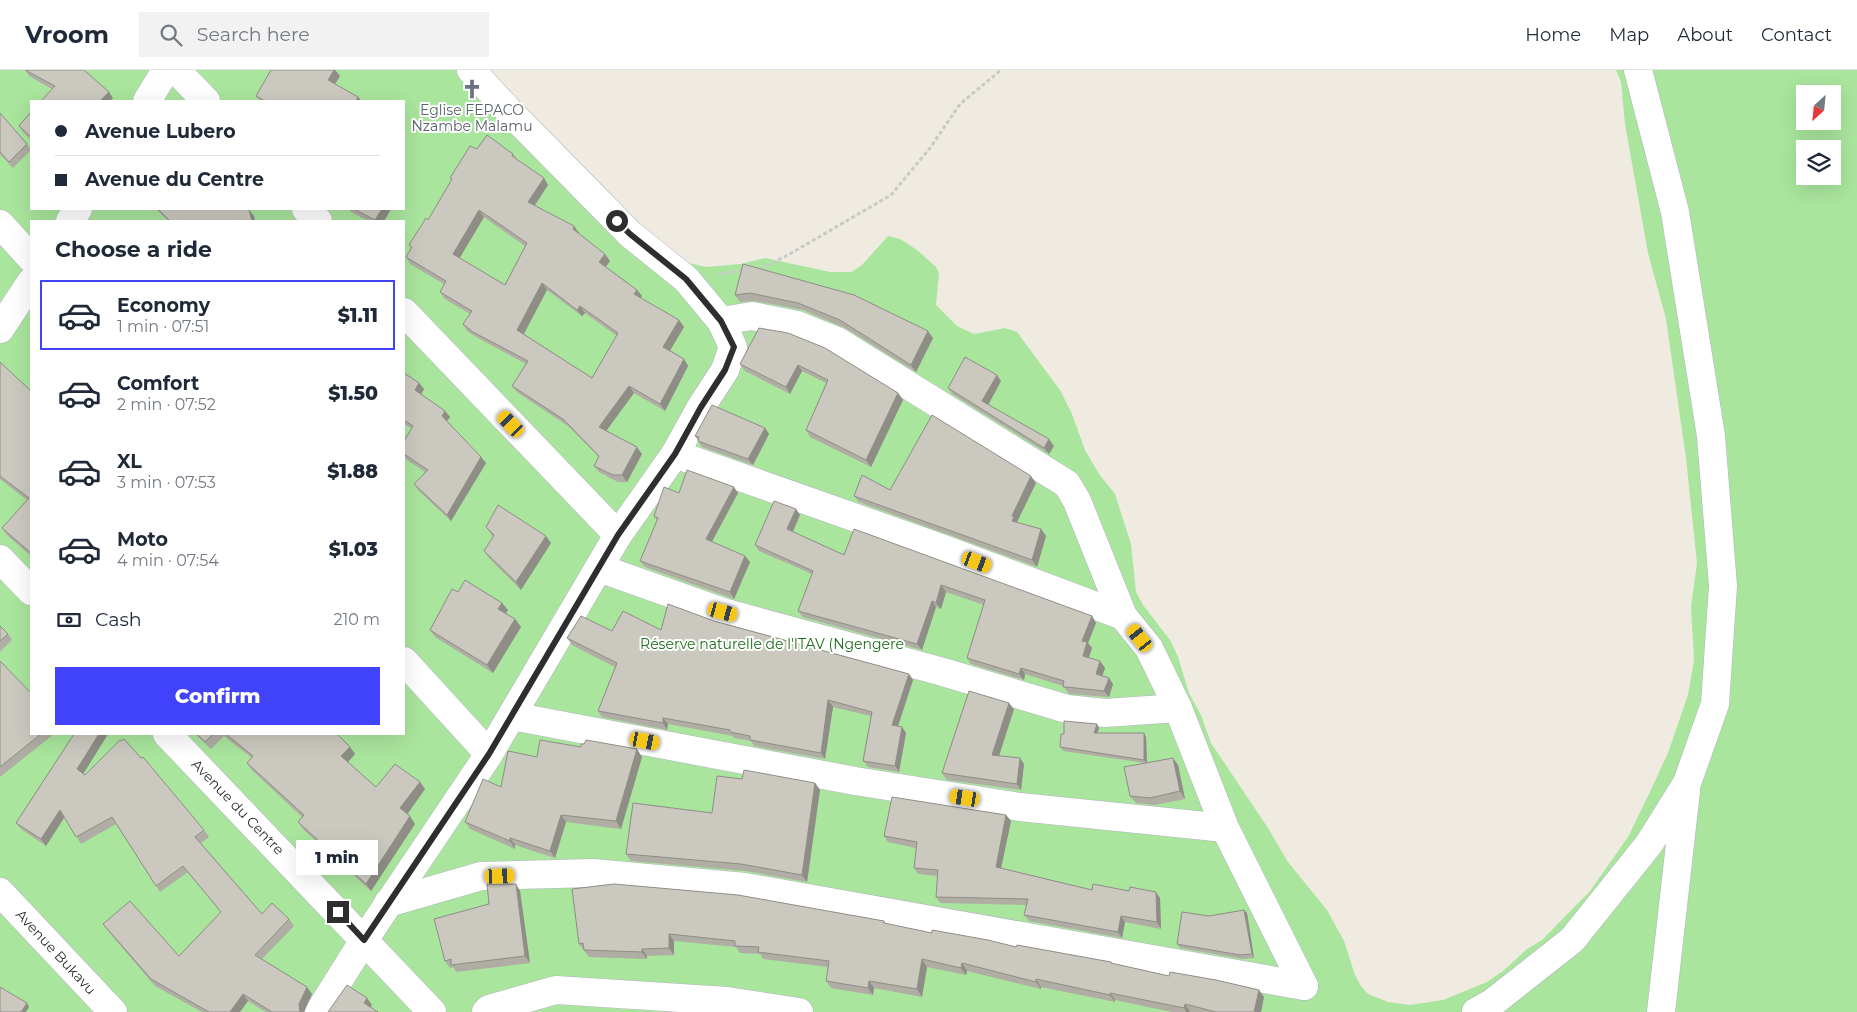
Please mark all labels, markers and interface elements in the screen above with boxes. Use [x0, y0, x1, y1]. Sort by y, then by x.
search box [139, 12, 489, 57]
text: Vroom [25, 20, 109, 49]
icon: search [157, 21, 185, 49]
text: Search here [197, 23, 310, 46]
text: Home [1525, 24, 1581, 46]
text: Map [1609, 24, 1649, 46]
text: About [1677, 24, 1733, 46]
text: Contact [1761, 24, 1832, 46]
church icon: Eglise FEPACO Nzambe Malamu [461, 78, 483, 100]
north arrow [1796, 85, 1841, 130]
map controls [1796, 85, 1841, 185]
place label: Eglise FEPACO Nzambe Malamu [411, 101, 533, 135]
text: Avenue Lubero [85, 120, 236, 143]
button: layers [1796, 140, 1841, 185]
text: Avenue du Centre [85, 168, 264, 191]
route start [606, 210, 628, 232]
text: Choose a ride [55, 236, 212, 263]
icon: car [57, 293, 102, 338]
text: Economy [117, 294, 210, 317]
text: $1.11 [338, 304, 378, 327]
text: 1 min · 07:51 [117, 317, 209, 336]
icon: car [57, 371, 102, 416]
text: Comfort [117, 372, 199, 395]
text: $1.50 [328, 382, 378, 405]
text: 2 min · 07:52 [117, 395, 216, 414]
car [495, 408, 526, 440]
icon: car [57, 449, 102, 494]
text: XL [117, 450, 142, 473]
text: $1.88 [327, 460, 378, 483]
text: 3 min · 07:53 [117, 473, 216, 492]
icon: car [57, 527, 102, 572]
text: Moto [117, 528, 168, 551]
text: $1.03 [329, 538, 378, 561]
car [960, 550, 993, 574]
text: 4 min · 07:54 [117, 551, 219, 570]
car [706, 601, 739, 623]
icon: cash [55, 606, 83, 634]
text: Cash [95, 608, 142, 631]
text: 210 m [333, 610, 380, 629]
car [1124, 622, 1155, 654]
park label: Réserve naturelle de l'ITAV (Ngengere [640, 635, 904, 653]
button: Confirm [55, 667, 380, 725]
car [628, 731, 661, 751]
street label: Avenue du Centre [188, 755, 288, 859]
car [949, 788, 980, 808]
callout: 1 min [297, 840, 379, 874]
text: 1 min [315, 848, 359, 867]
car [484, 868, 515, 884]
route end [327, 901, 349, 923]
street label: Avenue Bukavu [12, 906, 100, 998]

